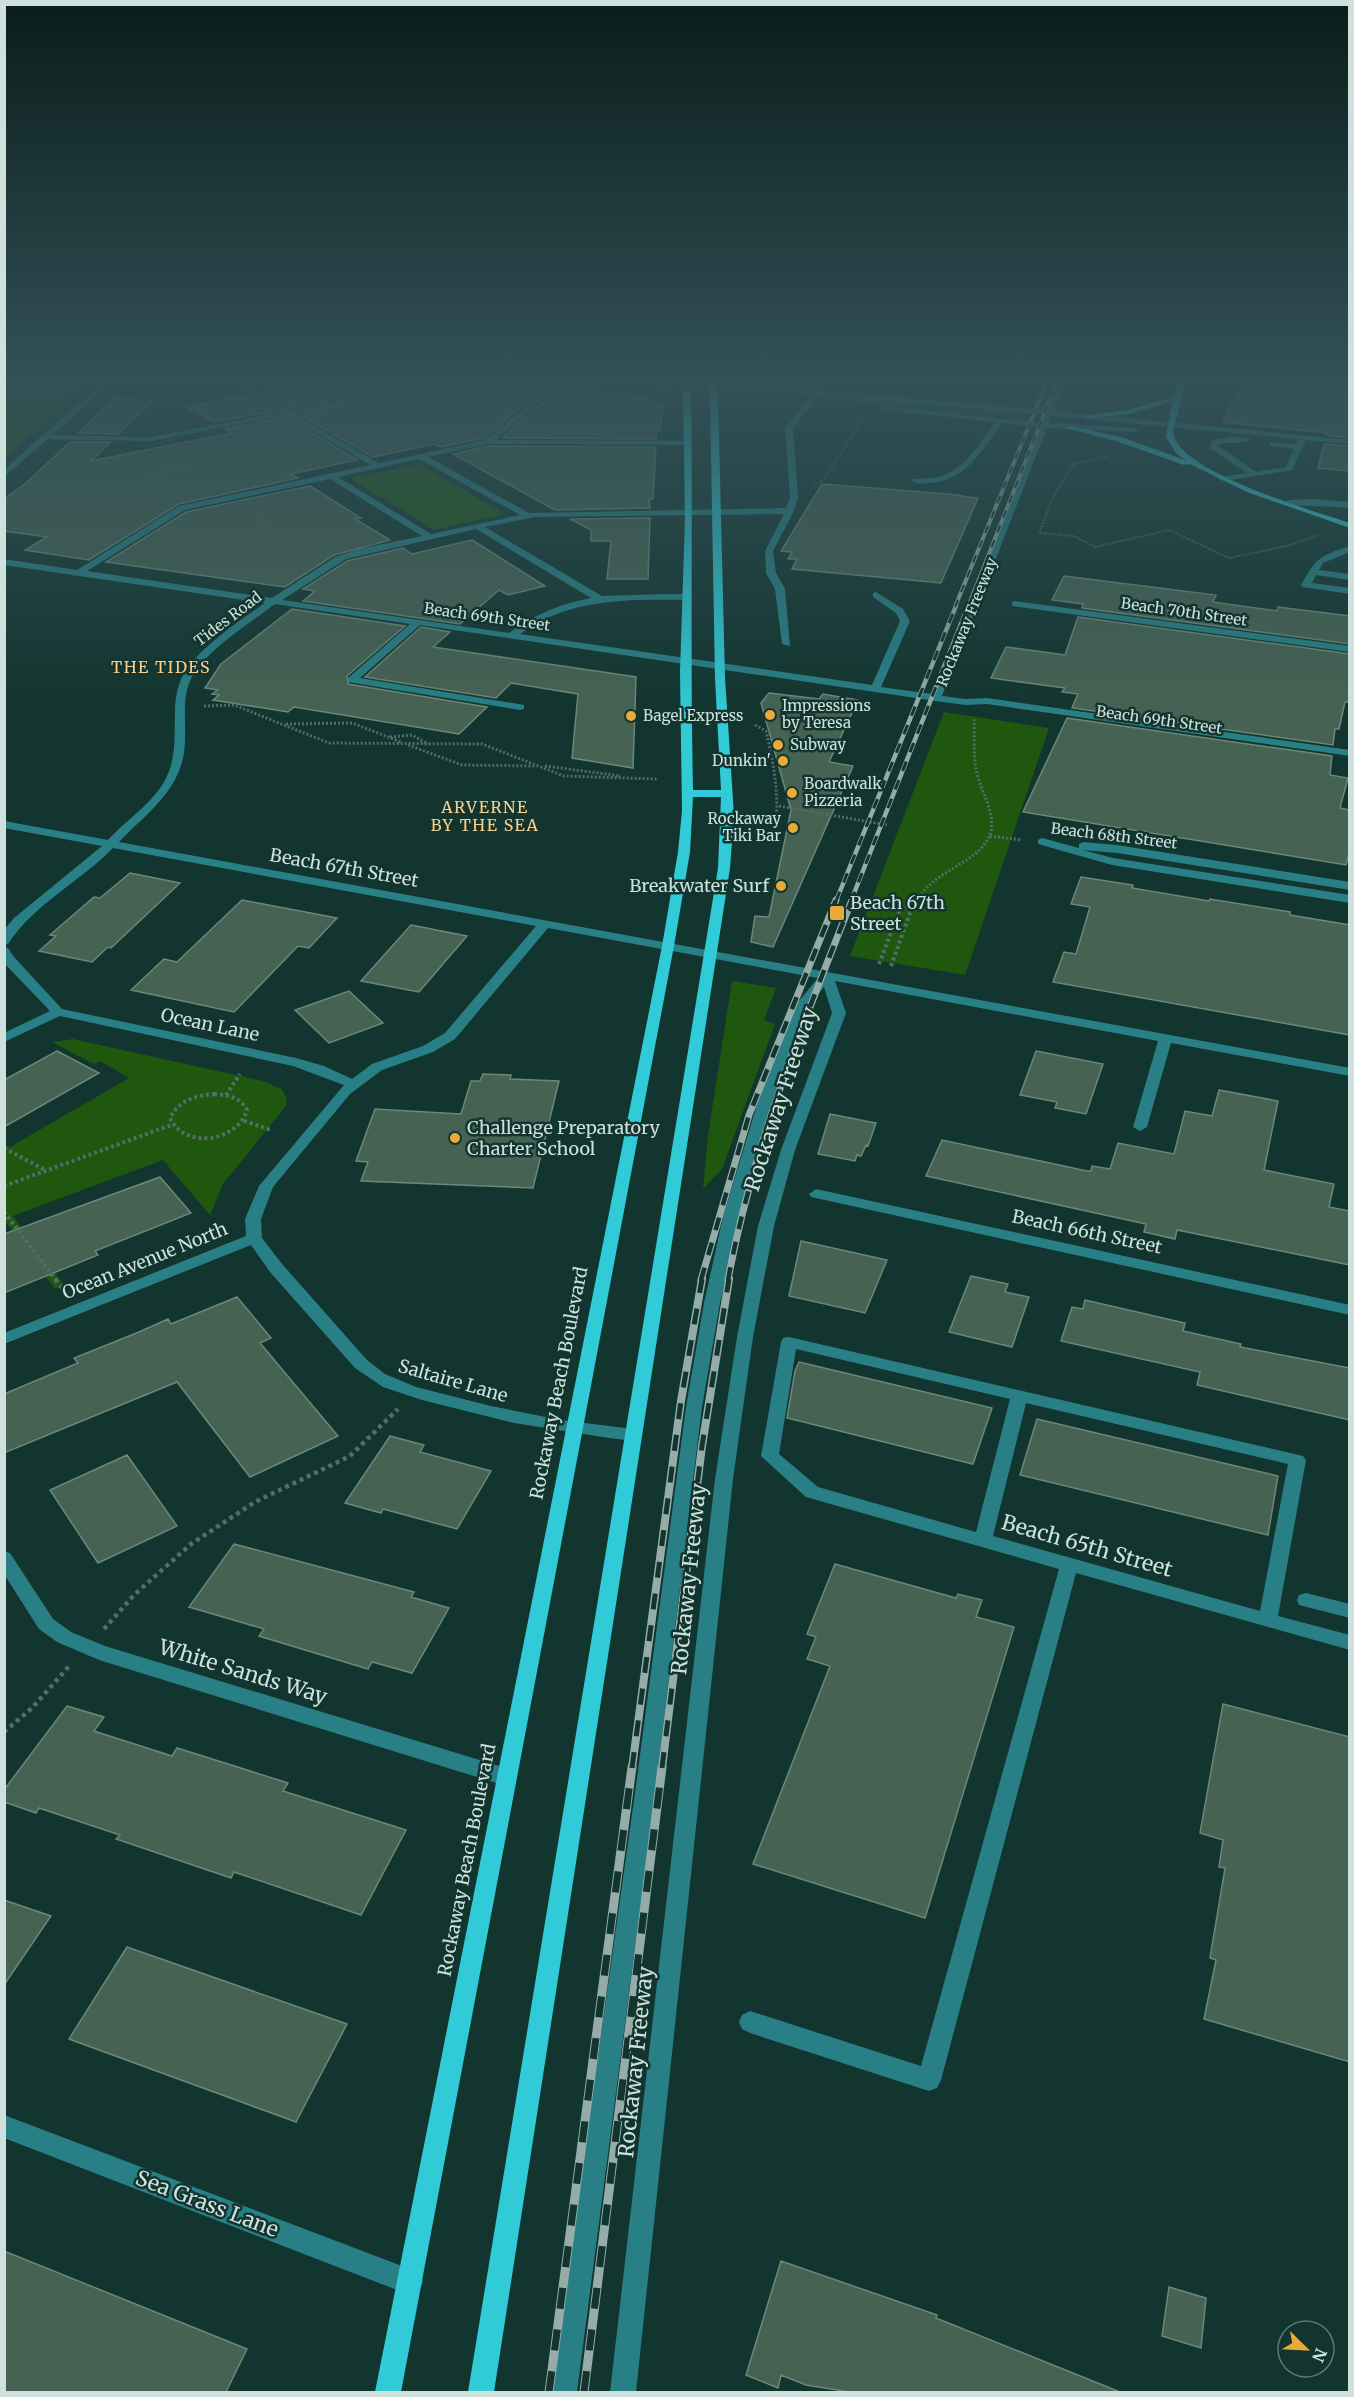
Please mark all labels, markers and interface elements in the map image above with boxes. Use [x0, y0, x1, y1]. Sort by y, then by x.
street label: Rockaway Freeway [932, 554, 1001, 689]
street label: Tides Road [190, 587, 265, 650]
street label: Beach 70th Street [1120, 593, 1248, 630]
street label: Beach 69th Street [423, 598, 551, 635]
district label: THE TIDES [111, 657, 211, 677]
place label: Impressions by Teresa [781, 696, 871, 732]
street label: Beach 69th Street [1095, 701, 1223, 738]
place label: Bagel Express [643, 706, 743, 725]
marker: Impressions by Teresa [763, 708, 777, 722]
marker: Bagel Express [624, 709, 638, 723]
place label: Subway [790, 735, 846, 754]
marker: Subway [771, 738, 785, 752]
place label: Dunkin' [712, 751, 771, 770]
marker: Dunkin' [776, 754, 790, 768]
place label: Boardwalk Pizzeria [804, 774, 882, 810]
marker: Boardwalk Pizzeria [785, 786, 799, 800]
district label: ARVERNE BY THE SEA [431, 797, 539, 835]
place label: Rockaway Tiki Bar [708, 809, 781, 845]
street label: Beach 68th Street [1050, 818, 1179, 853]
marker: Rockaway Tiki Bar [786, 821, 800, 835]
street label: Beach 67th Street [268, 843, 420, 892]
place label: Breakwater Surf [629, 874, 770, 897]
marker: Breakwater Surf [774, 879, 788, 893]
place label: Beach 67th Street [850, 891, 945, 935]
marker: Beach 67th Street [828, 904, 846, 922]
street label: Rockaway Freeway [738, 1002, 823, 1194]
street label: Ocean Lane [159, 1003, 262, 1046]
place label: Challenge Preparatory Charter School [467, 1116, 660, 1160]
marker: Challenge Preparatory Charter School [448, 1131, 462, 1145]
street label: Beach 66th Street [1010, 1204, 1164, 1259]
street label: Ocean Avenue North [59, 1217, 231, 1304]
street label: Rockaway Beach Boulevard [525, 1264, 592, 1501]
street label: Saltaire Lane [396, 1354, 511, 1407]
street label: Rockaway Freeway [665, 1481, 712, 1676]
street label: Beach 65th Street [999, 1508, 1176, 1583]
street label: White Sands Way [155, 1633, 331, 1710]
street label: Rockaway Beach Boulevard [433, 1741, 500, 1978]
street label: Rockaway Freeway [612, 1964, 659, 2159]
street label: Sea Grass Lane [132, 2164, 282, 2243]
north arrow [1276, 2319, 1336, 2379]
text: N [1308, 2345, 1331, 2365]

